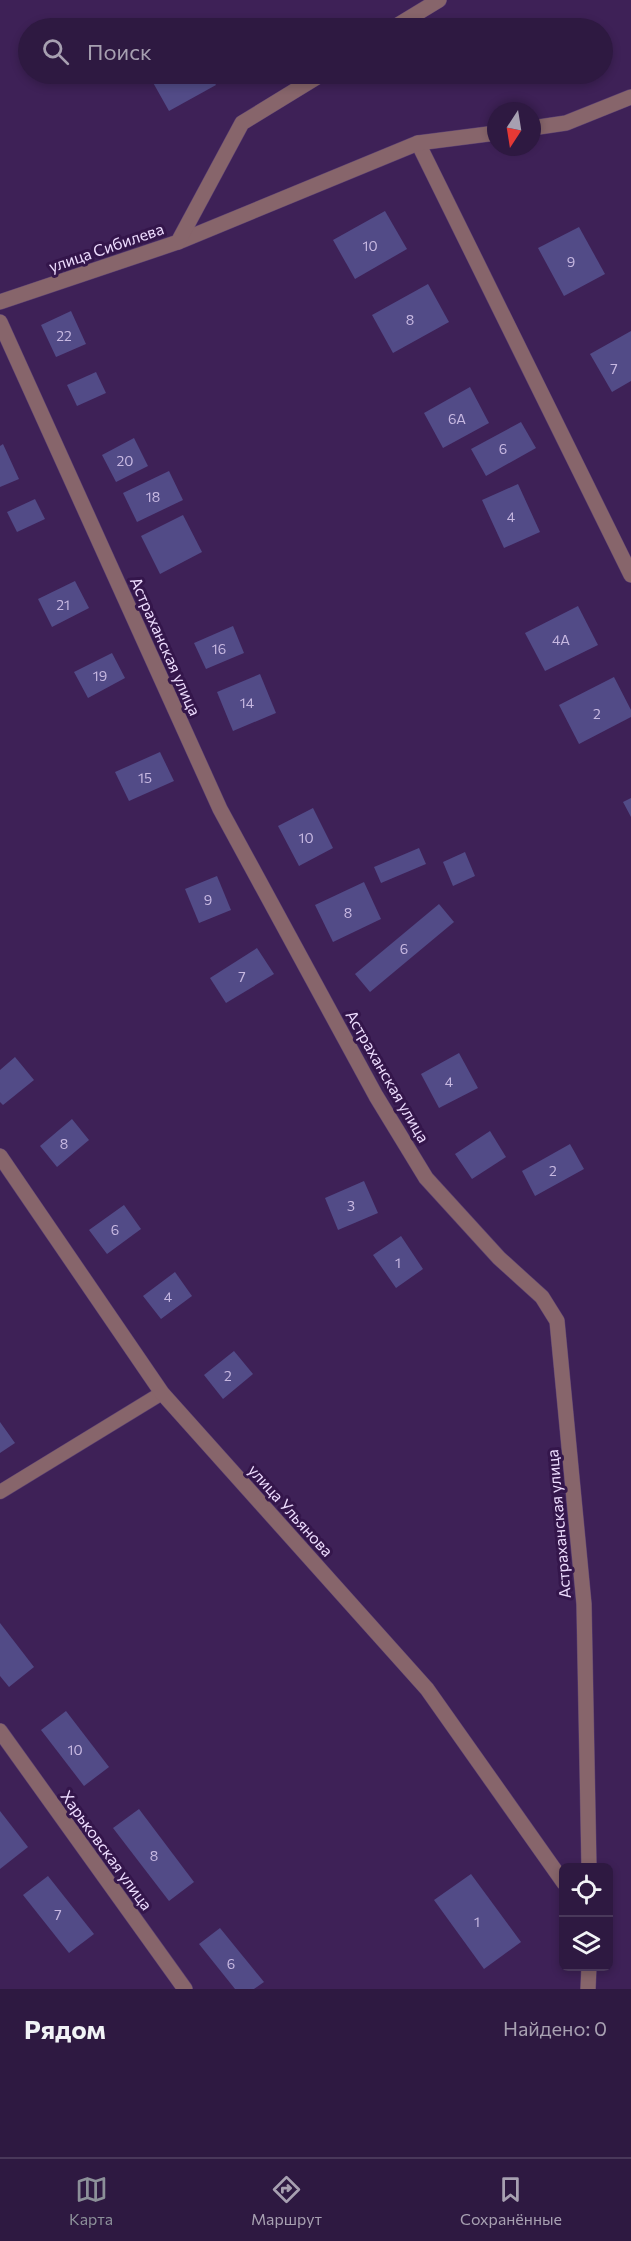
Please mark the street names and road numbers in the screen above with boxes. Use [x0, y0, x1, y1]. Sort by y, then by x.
street label: улица Сибилева [46, 218, 166, 276]
street label: Астраханская улица [127, 574, 205, 718]
street label: Астраханская улица [342, 1006, 434, 1146]
street label: Астраханская улица [542, 1449, 574, 1599]
street label: улица Ульянова [245, 1460, 337, 1560]
street label: Харьковская улица [57, 1787, 157, 1913]

